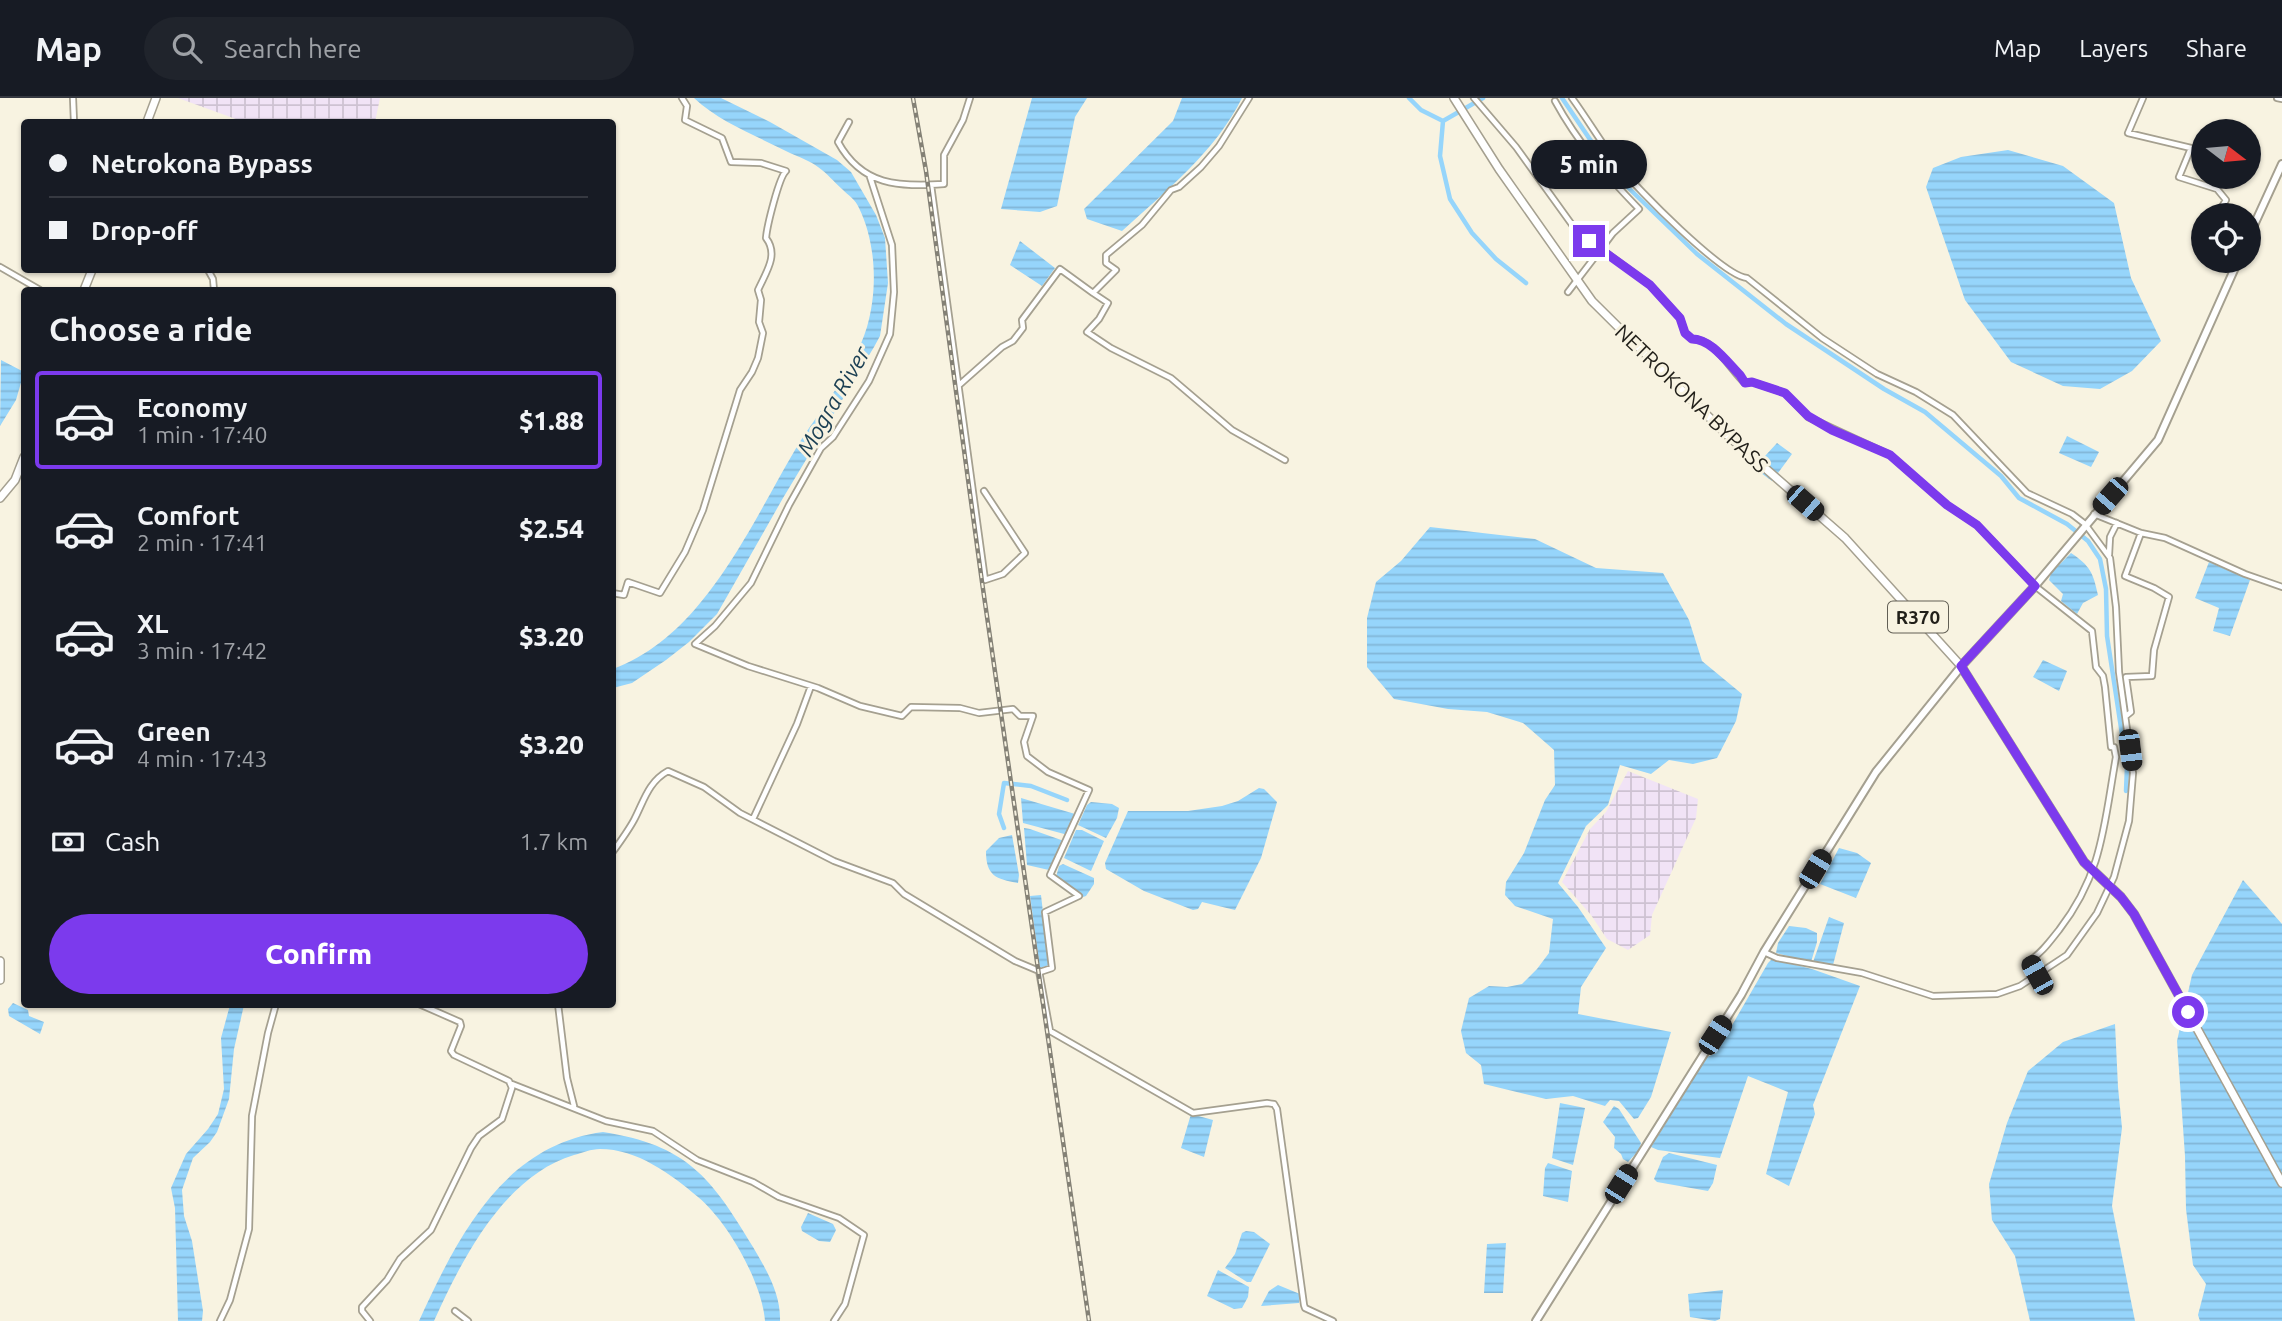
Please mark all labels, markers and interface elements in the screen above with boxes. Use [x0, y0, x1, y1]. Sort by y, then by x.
search box [144, 17, 634, 80]
icon: search [168, 29, 206, 67]
text: Map [35, 30, 102, 67]
text: Search here [224, 34, 362, 63]
text: Map [1994, 35, 2041, 62]
text: Layers [2079, 35, 2148, 62]
text: Share [2186, 35, 2247, 62]
north arrow [2191, 119, 2261, 189]
map controls [2191, 119, 2261, 273]
callout: 5 min [1531, 139, 1647, 188]
text: Netrokona Bypass [91, 149, 313, 178]
text: 5 min [1560, 152, 1618, 177]
button: locate [2191, 203, 2261, 273]
text: Drop-off [91, 216, 198, 245]
route end [1573, 225, 1605, 257]
text: Choose a ride [49, 311, 252, 347]
street label: NETROKONA BYPASS [1611, 319, 1773, 477]
water label: Mogra River [792, 341, 875, 460]
icon: car [53, 389, 116, 452]
text: Economy [137, 393, 247, 422]
text: $1.88 [519, 406, 584, 435]
text: 1 min · 17:40 [137, 422, 268, 447]
car [2089, 473, 2132, 519]
car [1783, 481, 1828, 525]
icon: car [53, 497, 116, 560]
text: Comfort [137, 501, 240, 530]
text: $2.54 [519, 514, 584, 543]
text: 2 min · 17:41 [137, 530, 268, 555]
road number: R370 [1888, 602, 1948, 632]
icon: car [53, 605, 116, 668]
text: XL [137, 609, 168, 638]
text: $3.20 [519, 622, 584, 651]
text: 3 min · 17:42 [137, 638, 268, 663]
icon: car [53, 713, 116, 776]
text: Green [137, 717, 211, 746]
car [2118, 728, 2143, 772]
text: $3.20 [519, 730, 584, 759]
text: 4 min · 17:43 [137, 746, 268, 771]
icon: cash [49, 823, 87, 861]
text: Cash [105, 827, 160, 856]
text: 1.7 km [520, 829, 588, 854]
car [1796, 846, 1835, 892]
button: Confirm [49, 914, 588, 994]
car [2018, 952, 2057, 998]
route start [2172, 996, 2204, 1028]
car [1695, 1012, 1736, 1058]
car [1601, 1161, 1642, 1207]

